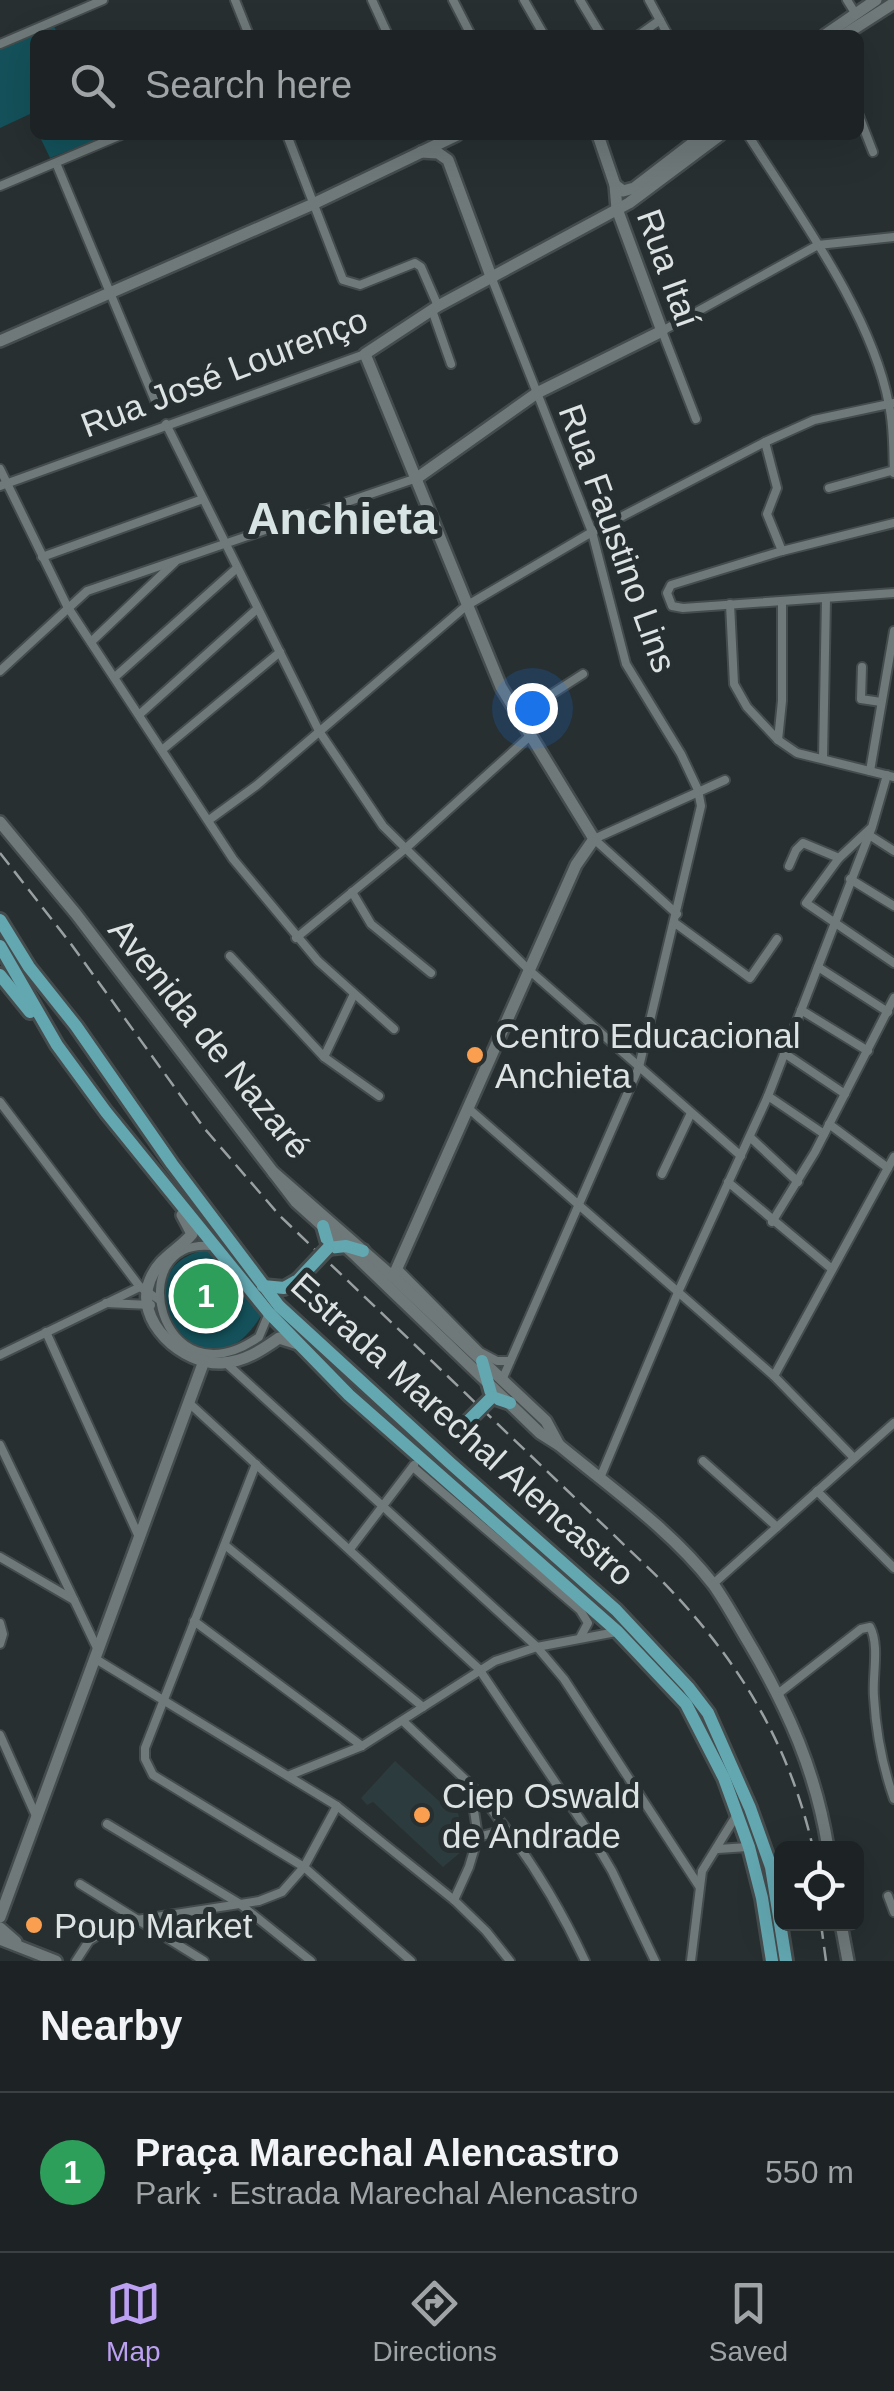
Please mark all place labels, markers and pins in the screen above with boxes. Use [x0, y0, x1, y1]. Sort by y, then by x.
place label: Centro Educacional Anchieta [495, 1016, 800, 1095]
marker: Centro Educacional Anchieta [464, 1044, 486, 1066]
pin: 1 [174, 1258, 238, 1334]
place label: Ciep Oswald de Andrade [442, 1776, 640, 1855]
marker: Ciep Oswald de Andrade [411, 1804, 433, 1826]
place label: Poup Market [54, 1906, 253, 1945]
marker: Poup Market [23, 1914, 45, 1936]

